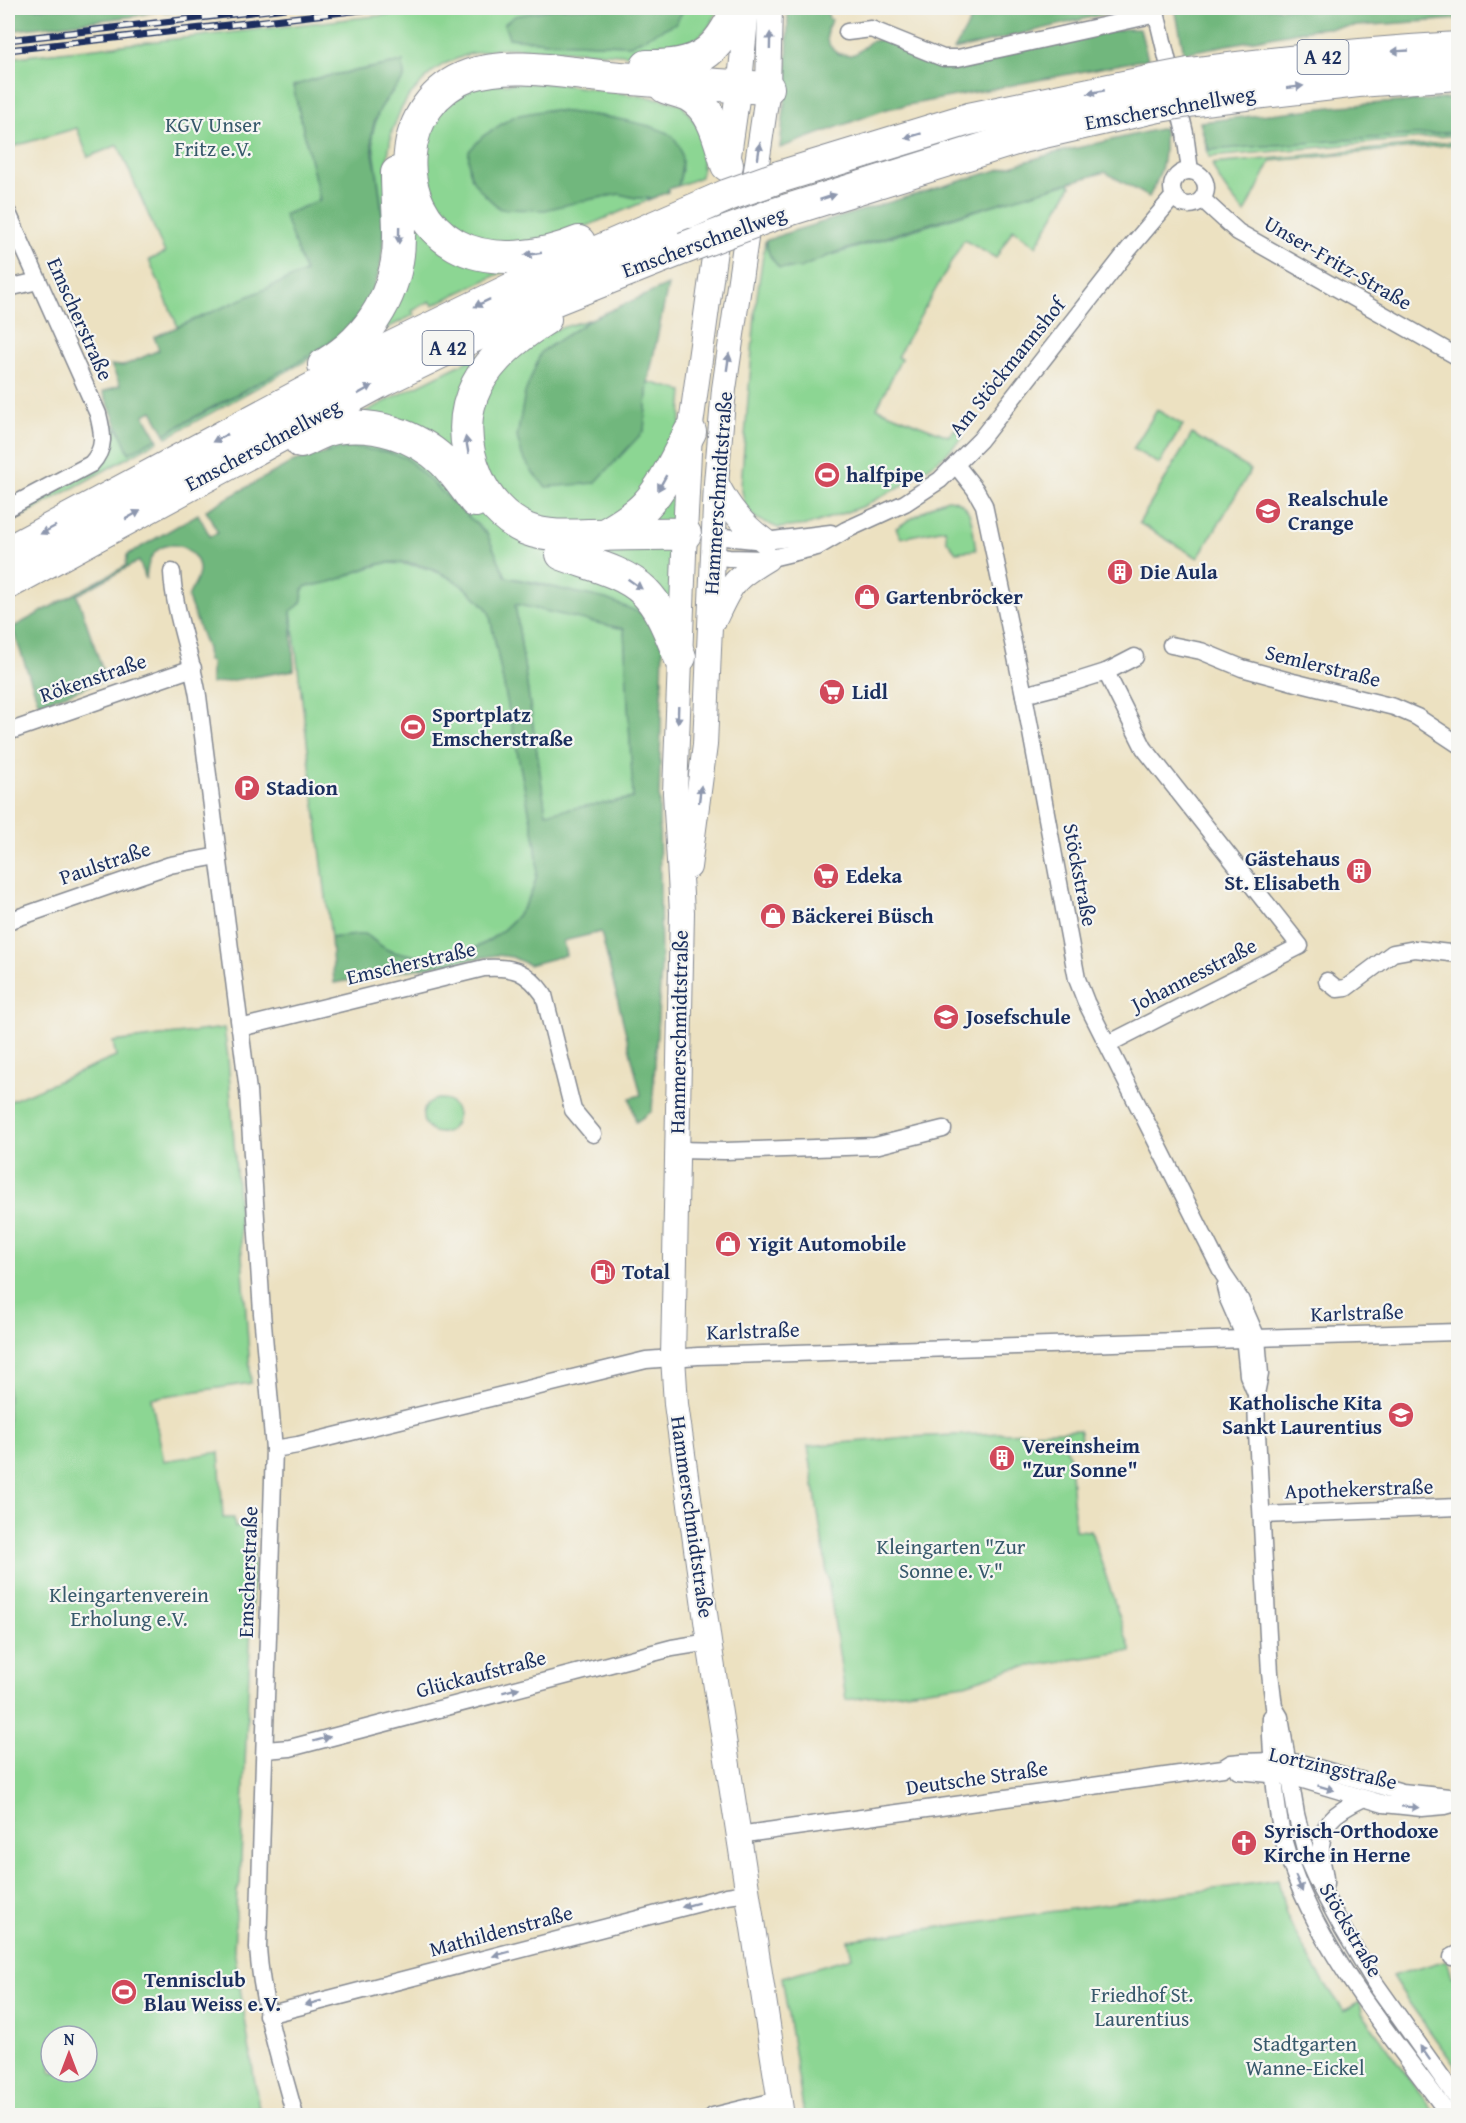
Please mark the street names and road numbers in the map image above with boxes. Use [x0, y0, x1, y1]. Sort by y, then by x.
road number: A 42 [1298, 40, 1348, 74]
street label: Emscherschnellweg [1082, 77, 1258, 138]
street label: Emscherschnellweg [617, 197, 791, 286]
street label: Unser-Fritz-Straße [1258, 208, 1418, 318]
street label: Emscherstraße [40, 252, 121, 385]
street label: Am Stöckmannshof [941, 289, 1074, 443]
road number: A 42 [422, 331, 474, 365]
street label: Emscherschnellweg [179, 390, 347, 499]
street label: Hammerschmidtstraße [695, 390, 740, 596]
street label: Semlerstraße [1262, 636, 1384, 695]
street label: Rökenstraße [35, 645, 150, 710]
street label: Stöckstraße [1055, 821, 1106, 929]
street label: Paulstraße [55, 832, 155, 893]
street label: Hammerschmidtstraße [661, 930, 696, 1134]
street label: Johannesstraße [1123, 930, 1262, 1021]
street label: Emscherstraße [343, 933, 479, 992]
street label: Karlstraße [1310, 1295, 1404, 1330]
street label: Karlstraße [706, 1313, 800, 1348]
street label: Hammerschmidtstraße [663, 1414, 722, 1620]
street label: Apothekerstraße [1284, 1470, 1434, 1507]
street label: Emscherstraße [230, 1505, 265, 1638]
street label: Glückaufstraße [412, 1641, 550, 1706]
street label: Lortzingstraße [1266, 1738, 1400, 1797]
street label: Deutsche Straße [904, 1752, 1050, 1803]
street label: Stöckstraße [1312, 1877, 1391, 1983]
street label: Mathildenstraße [426, 1896, 576, 1965]

